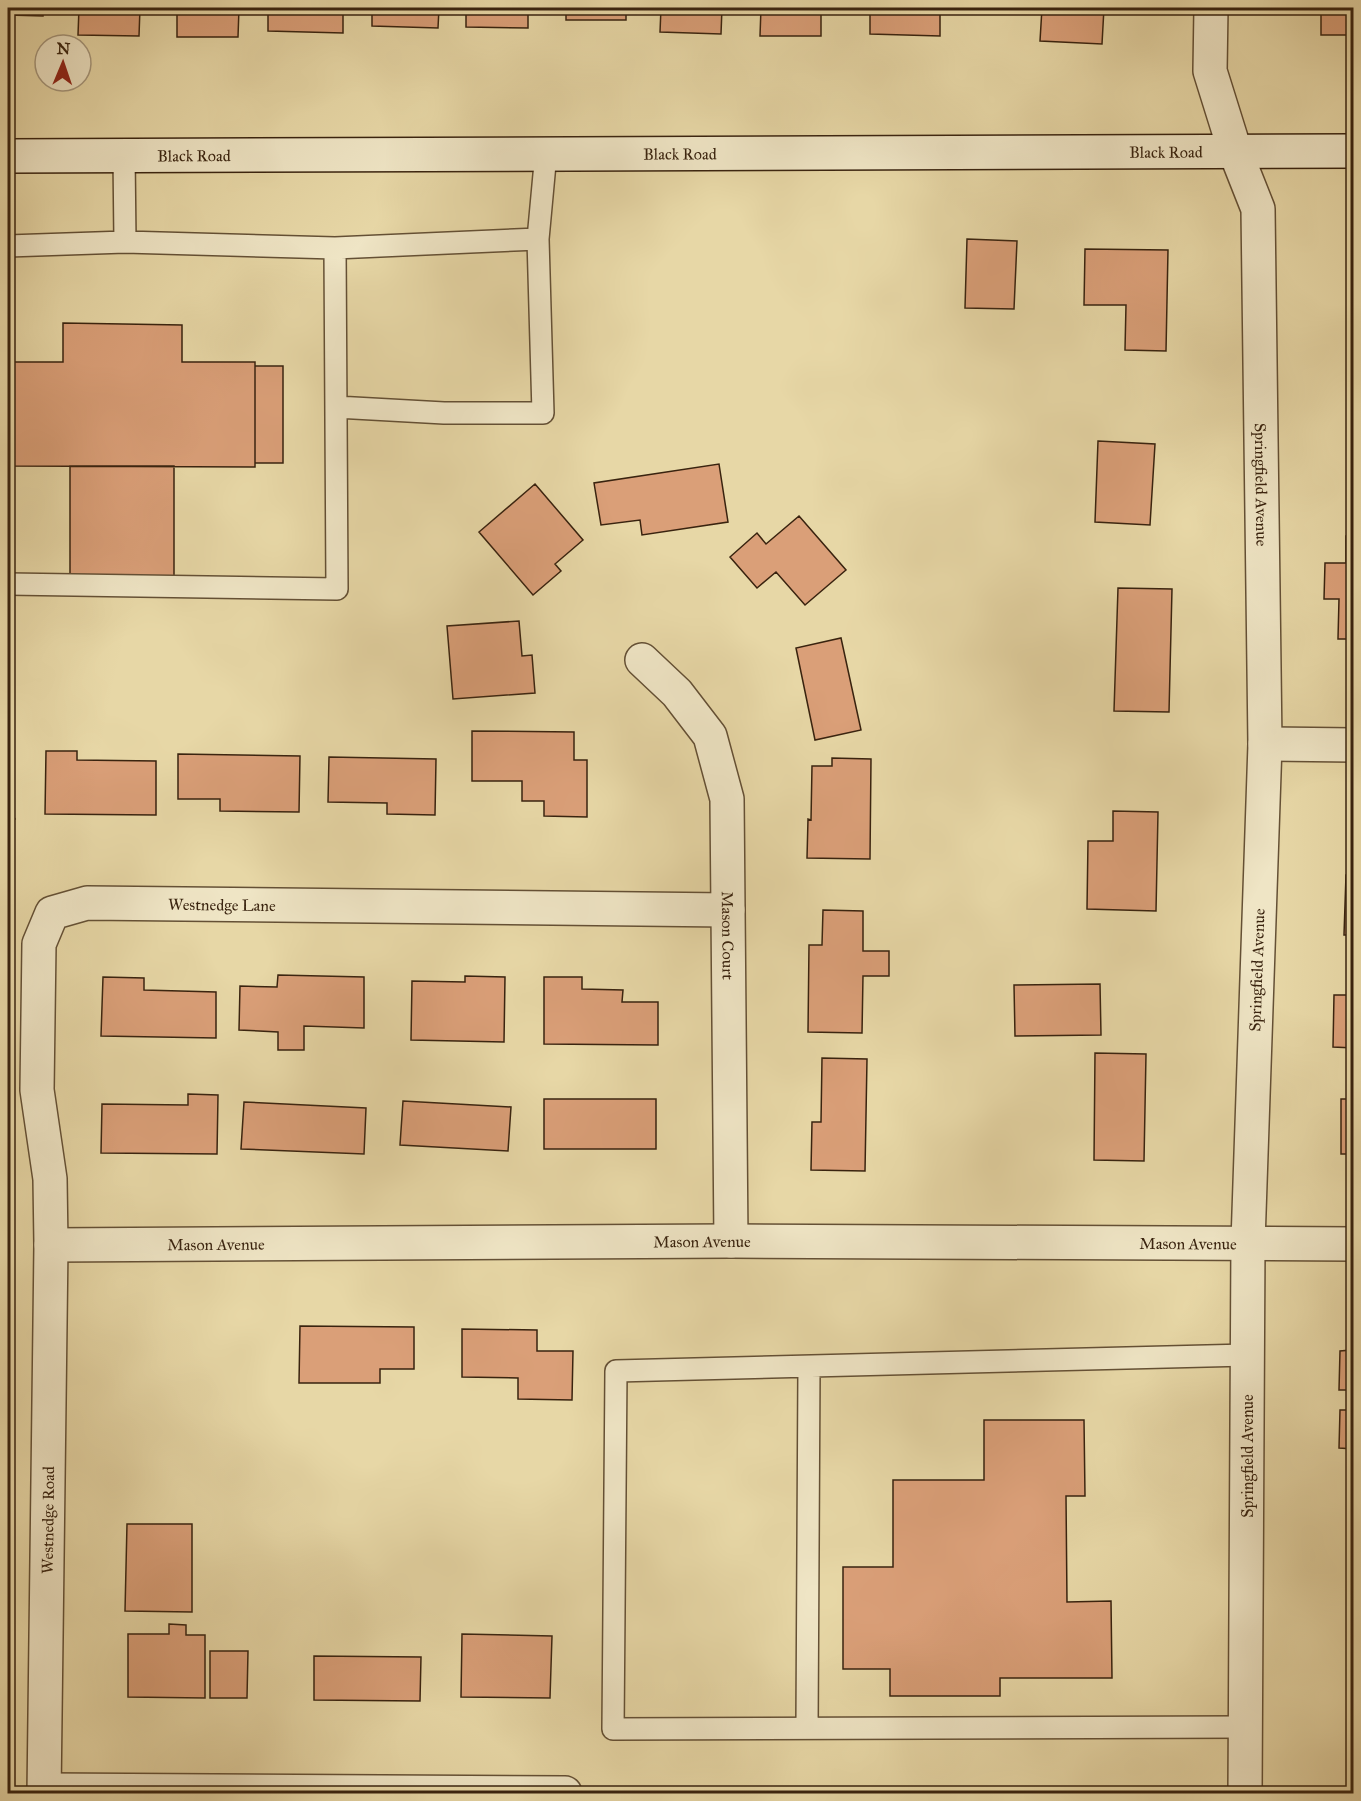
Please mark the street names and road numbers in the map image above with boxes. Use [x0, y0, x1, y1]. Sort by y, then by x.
street label: Black Road [1129, 142, 1203, 161]
street label: Black Road [643, 144, 717, 163]
street label: Black Road [157, 146, 231, 165]
street label: Springfield Avenue [1251, 423, 1272, 547]
street label: Mason Court [718, 891, 738, 980]
street label: Westnedge Lane [168, 894, 276, 915]
street label: Springfield Avenue [1245, 908, 1270, 1032]
street label: Mason Avenue [653, 1231, 751, 1251]
street label: Mason Avenue [1139, 1233, 1237, 1253]
street label: Mason Avenue [167, 1234, 265, 1254]
street label: Springfield Avenue [1238, 1394, 1258, 1518]
street label: Westnedge Road [37, 1466, 58, 1574]

